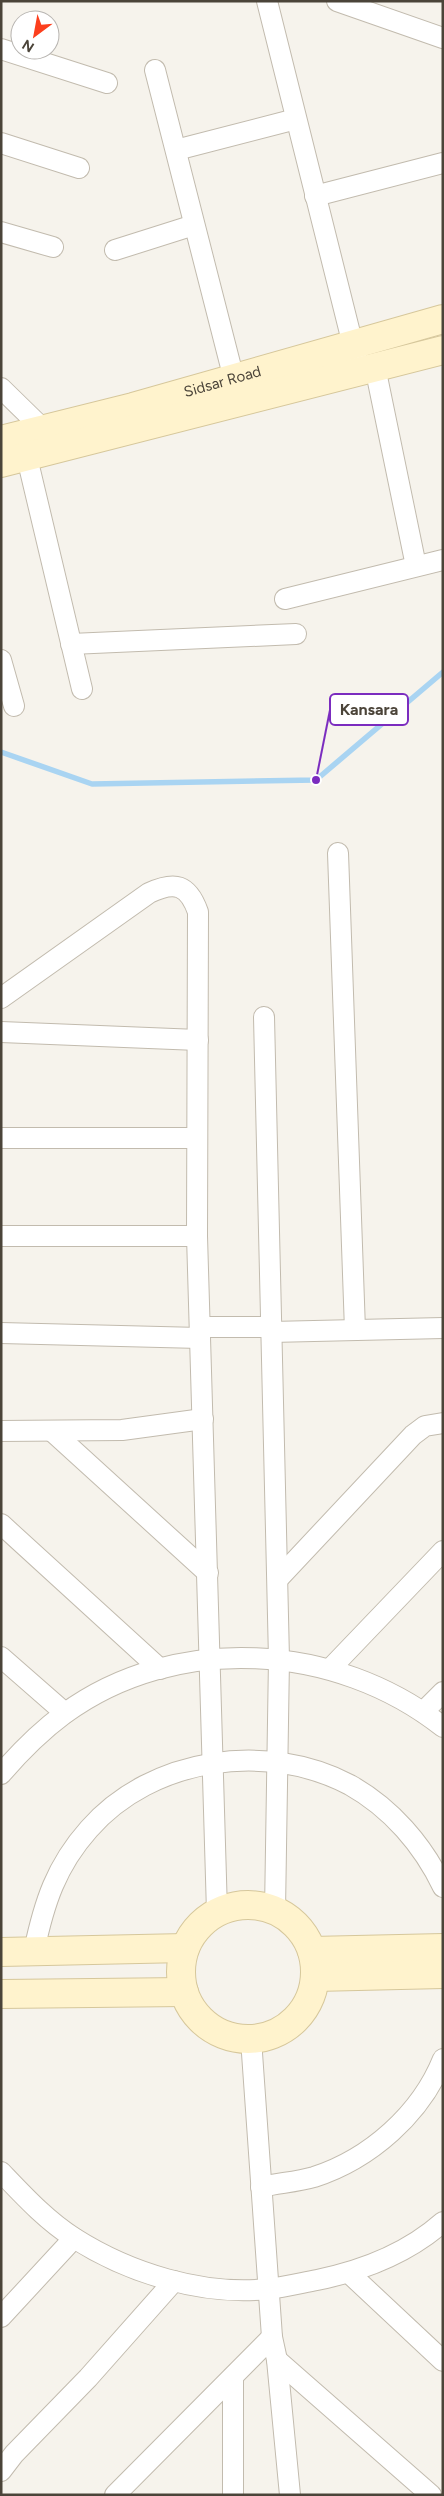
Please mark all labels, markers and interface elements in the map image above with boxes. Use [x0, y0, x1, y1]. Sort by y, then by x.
north arrow [10, 10, 60, 60]
text: N [19, 36, 37, 56]
street label: Sidsar Road [182, 362, 263, 401]
callout: Kansara [330, 694, 408, 725]
text: Kansara [340, 700, 398, 719]

